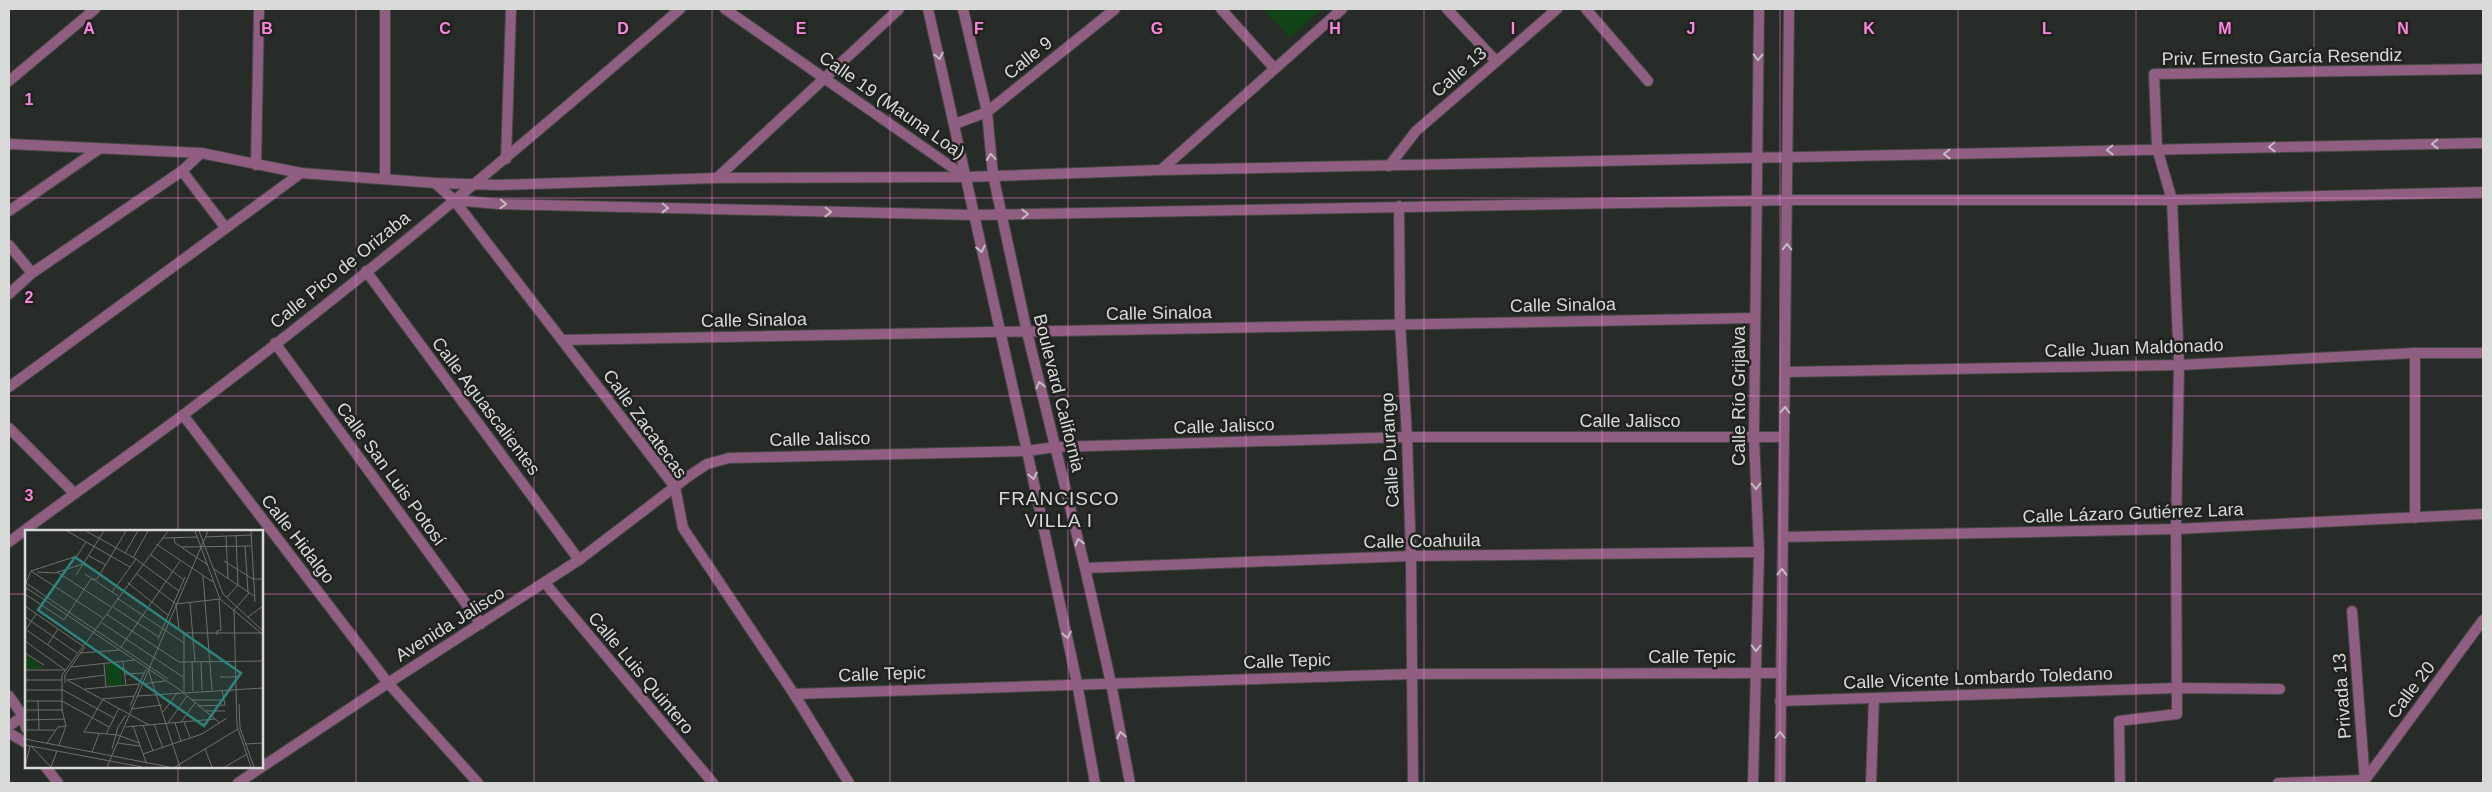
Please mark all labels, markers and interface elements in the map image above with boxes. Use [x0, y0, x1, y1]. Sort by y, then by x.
text: A [83, 20, 95, 37]
text: B [261, 20, 273, 37]
text: C [439, 20, 451, 37]
text: D [617, 20, 629, 37]
text: E [796, 20, 807, 37]
text: F [974, 20, 984, 37]
text: G [1151, 20, 1163, 37]
text: H [1329, 20, 1341, 37]
text: I [1511, 20, 1515, 37]
text: J [1687, 20, 1695, 37]
text: K [1863, 20, 1875, 37]
text: L [2042, 20, 2052, 37]
text: M [2218, 20, 2232, 37]
text: N [2397, 20, 2409, 37]
street label: Calle 9 [1000, 33, 1056, 83]
street label: Calle 13 [1428, 43, 1490, 101]
street label: Priv. Ernesto García Resendiz [2161, 45, 2403, 69]
street label: Calle 19 (Mauna Loa) [815, 47, 969, 163]
one-way arrow [933, 52, 944, 61]
one-way arrow [1753, 54, 1763, 62]
text: 1 [25, 91, 34, 108]
one-way arrow [2430, 139, 2438, 149]
one-way arrow [2268, 142, 2276, 152]
one-way arrow [2105, 144, 2113, 155]
one-way arrow [1943, 149, 1950, 159]
one-way arrow [986, 153, 997, 161]
one-way arrow [499, 198, 507, 209]
one-way arrow [662, 203, 670, 213]
street label: Calle Pico de Orizaba [266, 207, 415, 333]
one-way arrow [824, 207, 832, 217]
one-way arrow [1022, 209, 1030, 219]
one-way arrow [1782, 243, 1792, 250]
one-way arrow [975, 245, 986, 254]
text: 2 [25, 289, 34, 306]
street label: Calle Sinaloa [1510, 294, 1617, 316]
street label: Calle Sinaloa [1106, 302, 1213, 324]
street label: Calle Sinaloa [701, 309, 808, 331]
street label: Boulevard California [1030, 312, 1089, 475]
street label: Calle Río Grijalva [1729, 325, 1749, 466]
street label: Calle Aguascalientes [428, 333, 544, 479]
street label: Calle Juan Maldonado [2044, 335, 2224, 361]
street label: Calle Zacatecas [599, 366, 691, 482]
one-way arrow [1035, 380, 1046, 389]
street label: Calle Durango [1377, 392, 1403, 508]
street label: Calle San Luis Potosí [332, 399, 450, 549]
one-way arrow [1779, 405, 1790, 413]
street label: Calle Jalisco [1579, 411, 1681, 431]
street label: Calle Jalisco [1173, 414, 1275, 438]
street label: Calle Jalisco [769, 428, 871, 450]
one-way arrow [1027, 471, 1037, 480]
one-way arrow [1751, 482, 1761, 490]
text: 3 [25, 487, 34, 504]
district label: FRANCISCO VILLA I [999, 488, 1119, 531]
street label: Calle Hidalgo [257, 491, 339, 587]
street label: Calle Lázaro Gutiérrez Lara [2022, 499, 2245, 527]
inset map [25, 530, 262, 767]
street label: Calle Coahuila [1363, 530, 1482, 552]
one-way arrow [1074, 538, 1085, 547]
one-way arrow [1777, 568, 1787, 576]
street label: Avenida Jalisco [392, 582, 508, 666]
street label: Calle Luis Quintero [584, 608, 698, 738]
one-way arrow [1061, 630, 1071, 639]
one-way arrow [1750, 644, 1761, 652]
street label: Calle Tepic [1648, 647, 1736, 667]
street label: Calle Tepic [1243, 649, 1331, 673]
street label: Privada 13 [2329, 652, 2355, 740]
street label: Calle 20 [2383, 658, 2439, 722]
street label: Calle Tepic [838, 662, 926, 686]
street label: Calle Vicente Lombardo Toledano [1843, 663, 2113, 693]
one-way arrow [1775, 730, 1785, 738]
one-way arrow [1116, 731, 1126, 740]

